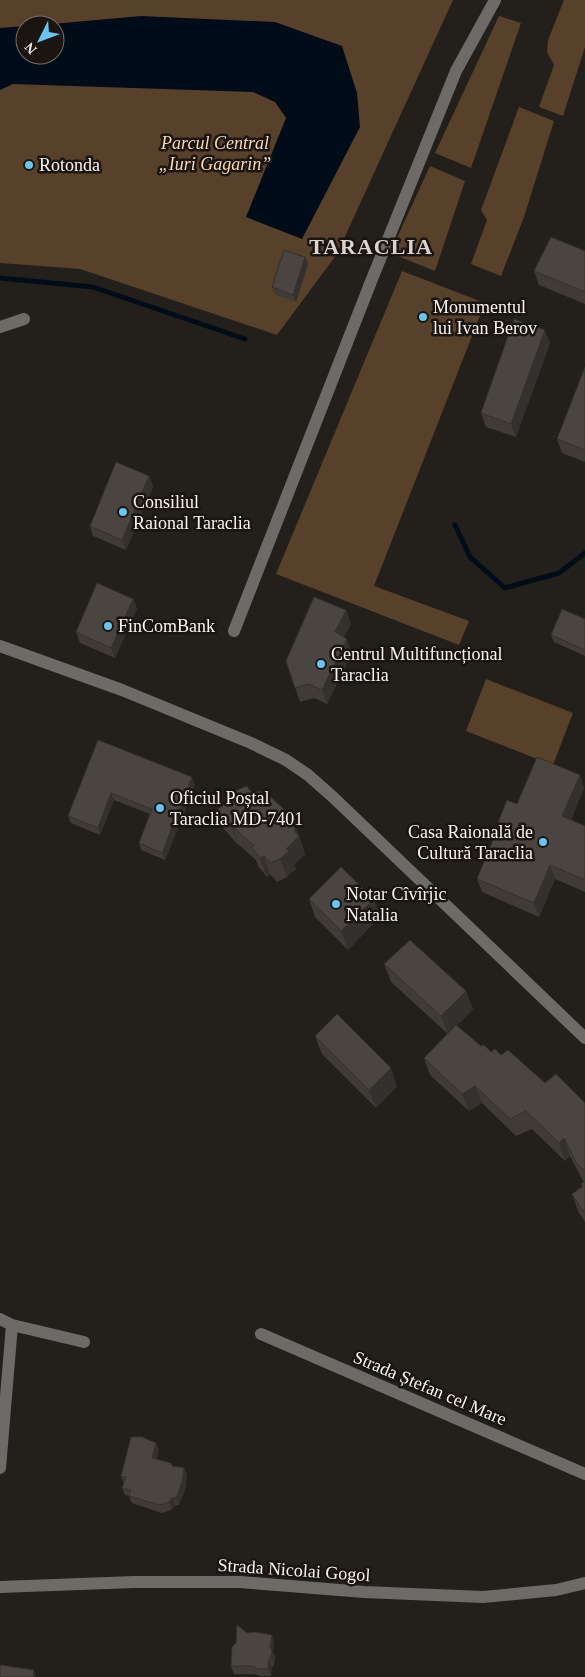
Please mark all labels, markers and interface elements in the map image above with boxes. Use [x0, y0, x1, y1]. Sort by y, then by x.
north arrow [15, 15, 65, 65]
text: N [22, 40, 40, 57]
park label: Parcul Central „Iuri Gagarin” [159, 133, 271, 174]
place label: Rotonda [39, 155, 100, 175]
marker: Rotonda [23, 159, 35, 171]
district label: TARACLIA [309, 234, 433, 259]
place label: Monumentul lui Ivan Berov [433, 297, 537, 338]
marker: Monumentul lui Ivan Berov [417, 311, 429, 323]
place label: Consiliul Raional Taraclia [133, 492, 251, 533]
marker: Consiliul Raional Taraclia [117, 506, 129, 518]
place label: FinComBank [118, 616, 215, 636]
marker: FinComBank [102, 620, 114, 632]
place label: Centrul Multifuncțional Taraclia [331, 644, 502, 685]
marker: Centrul Multifuncțional Taraclia [315, 658, 327, 670]
place label: Oficiul Poștal Taraclia MD-7401 [170, 788, 303, 829]
marker: Oficiul Poștal Taraclia MD-7401 [154, 802, 166, 814]
place label: Casa Raională de Cultură Taraclia [408, 822, 533, 863]
marker: Casa Raională de Cultură Taraclia [537, 836, 549, 848]
place label: Notar Cîvîrjic Natalia [346, 884, 446, 925]
marker: Notar Cîvîrjic Natalia [330, 898, 342, 910]
street label: Strada Ștefan cel Mare [350, 1347, 510, 1429]
street label: Strada Nicolai Gogol [217, 1555, 371, 1585]

